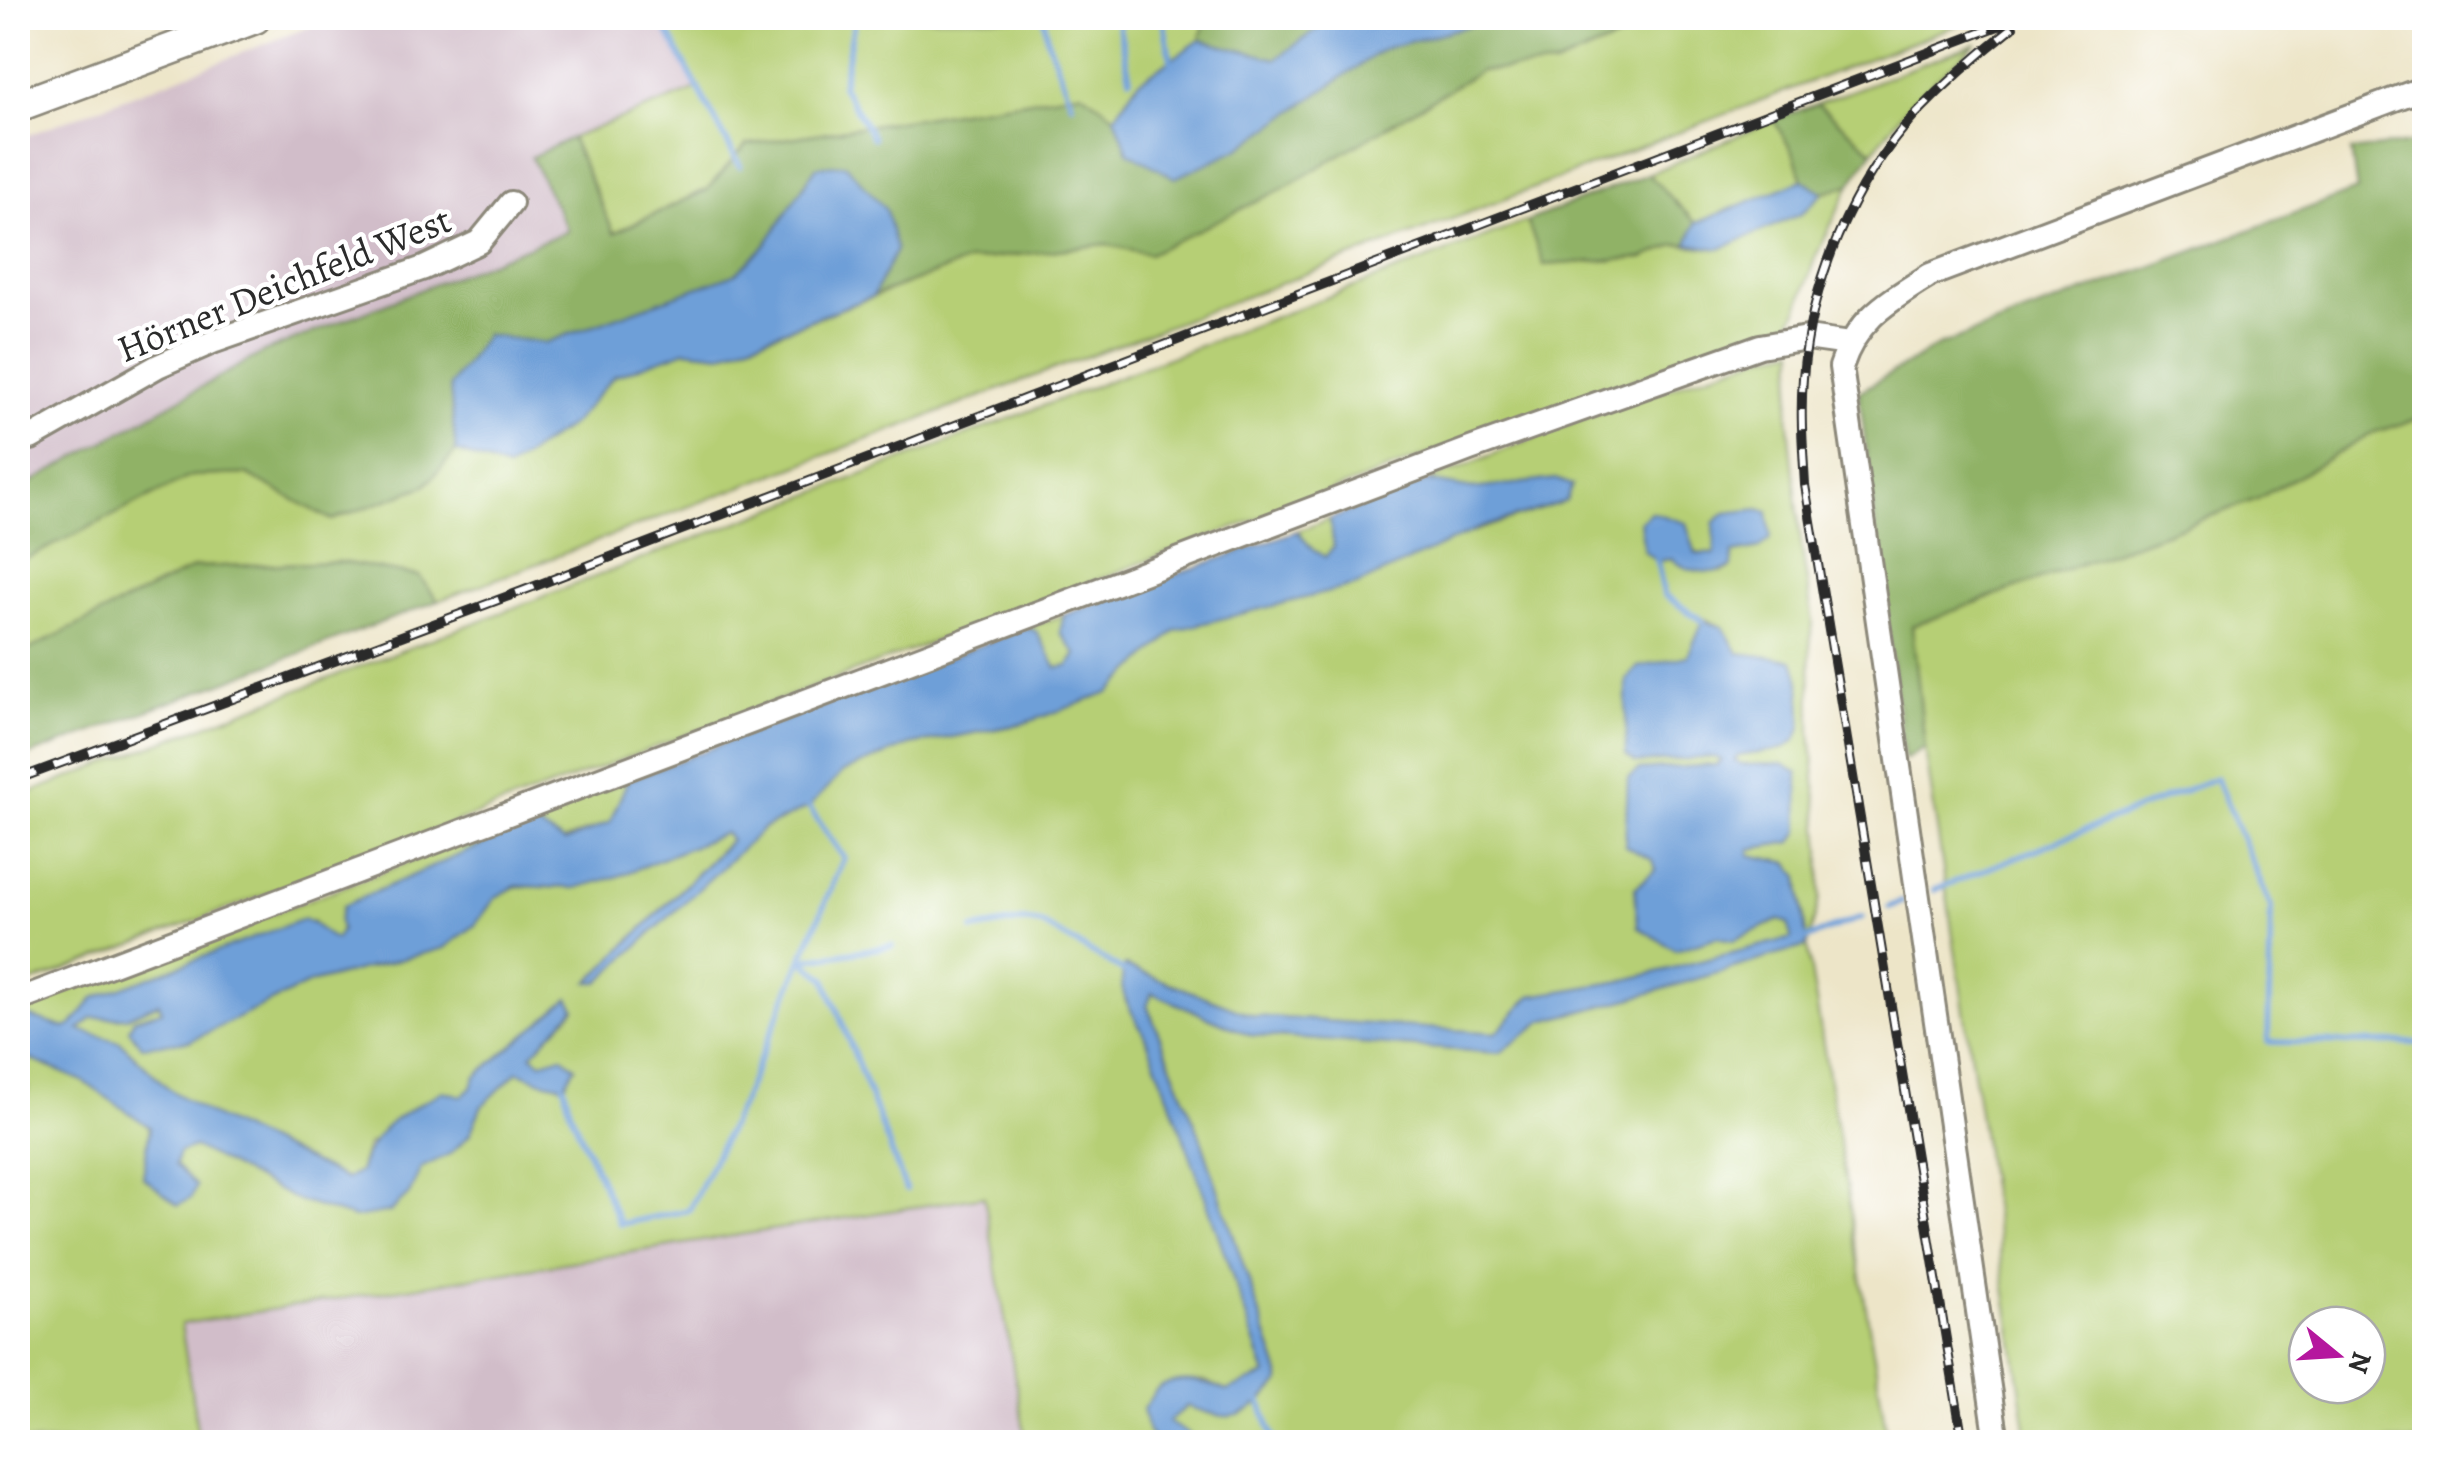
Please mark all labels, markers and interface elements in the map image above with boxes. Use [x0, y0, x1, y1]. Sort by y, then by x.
street label: Hörner Deichfeld West [109, 193, 459, 375]
north arrow [2287, 1305, 2387, 1405]
text: N [2339, 1347, 2381, 1378]

